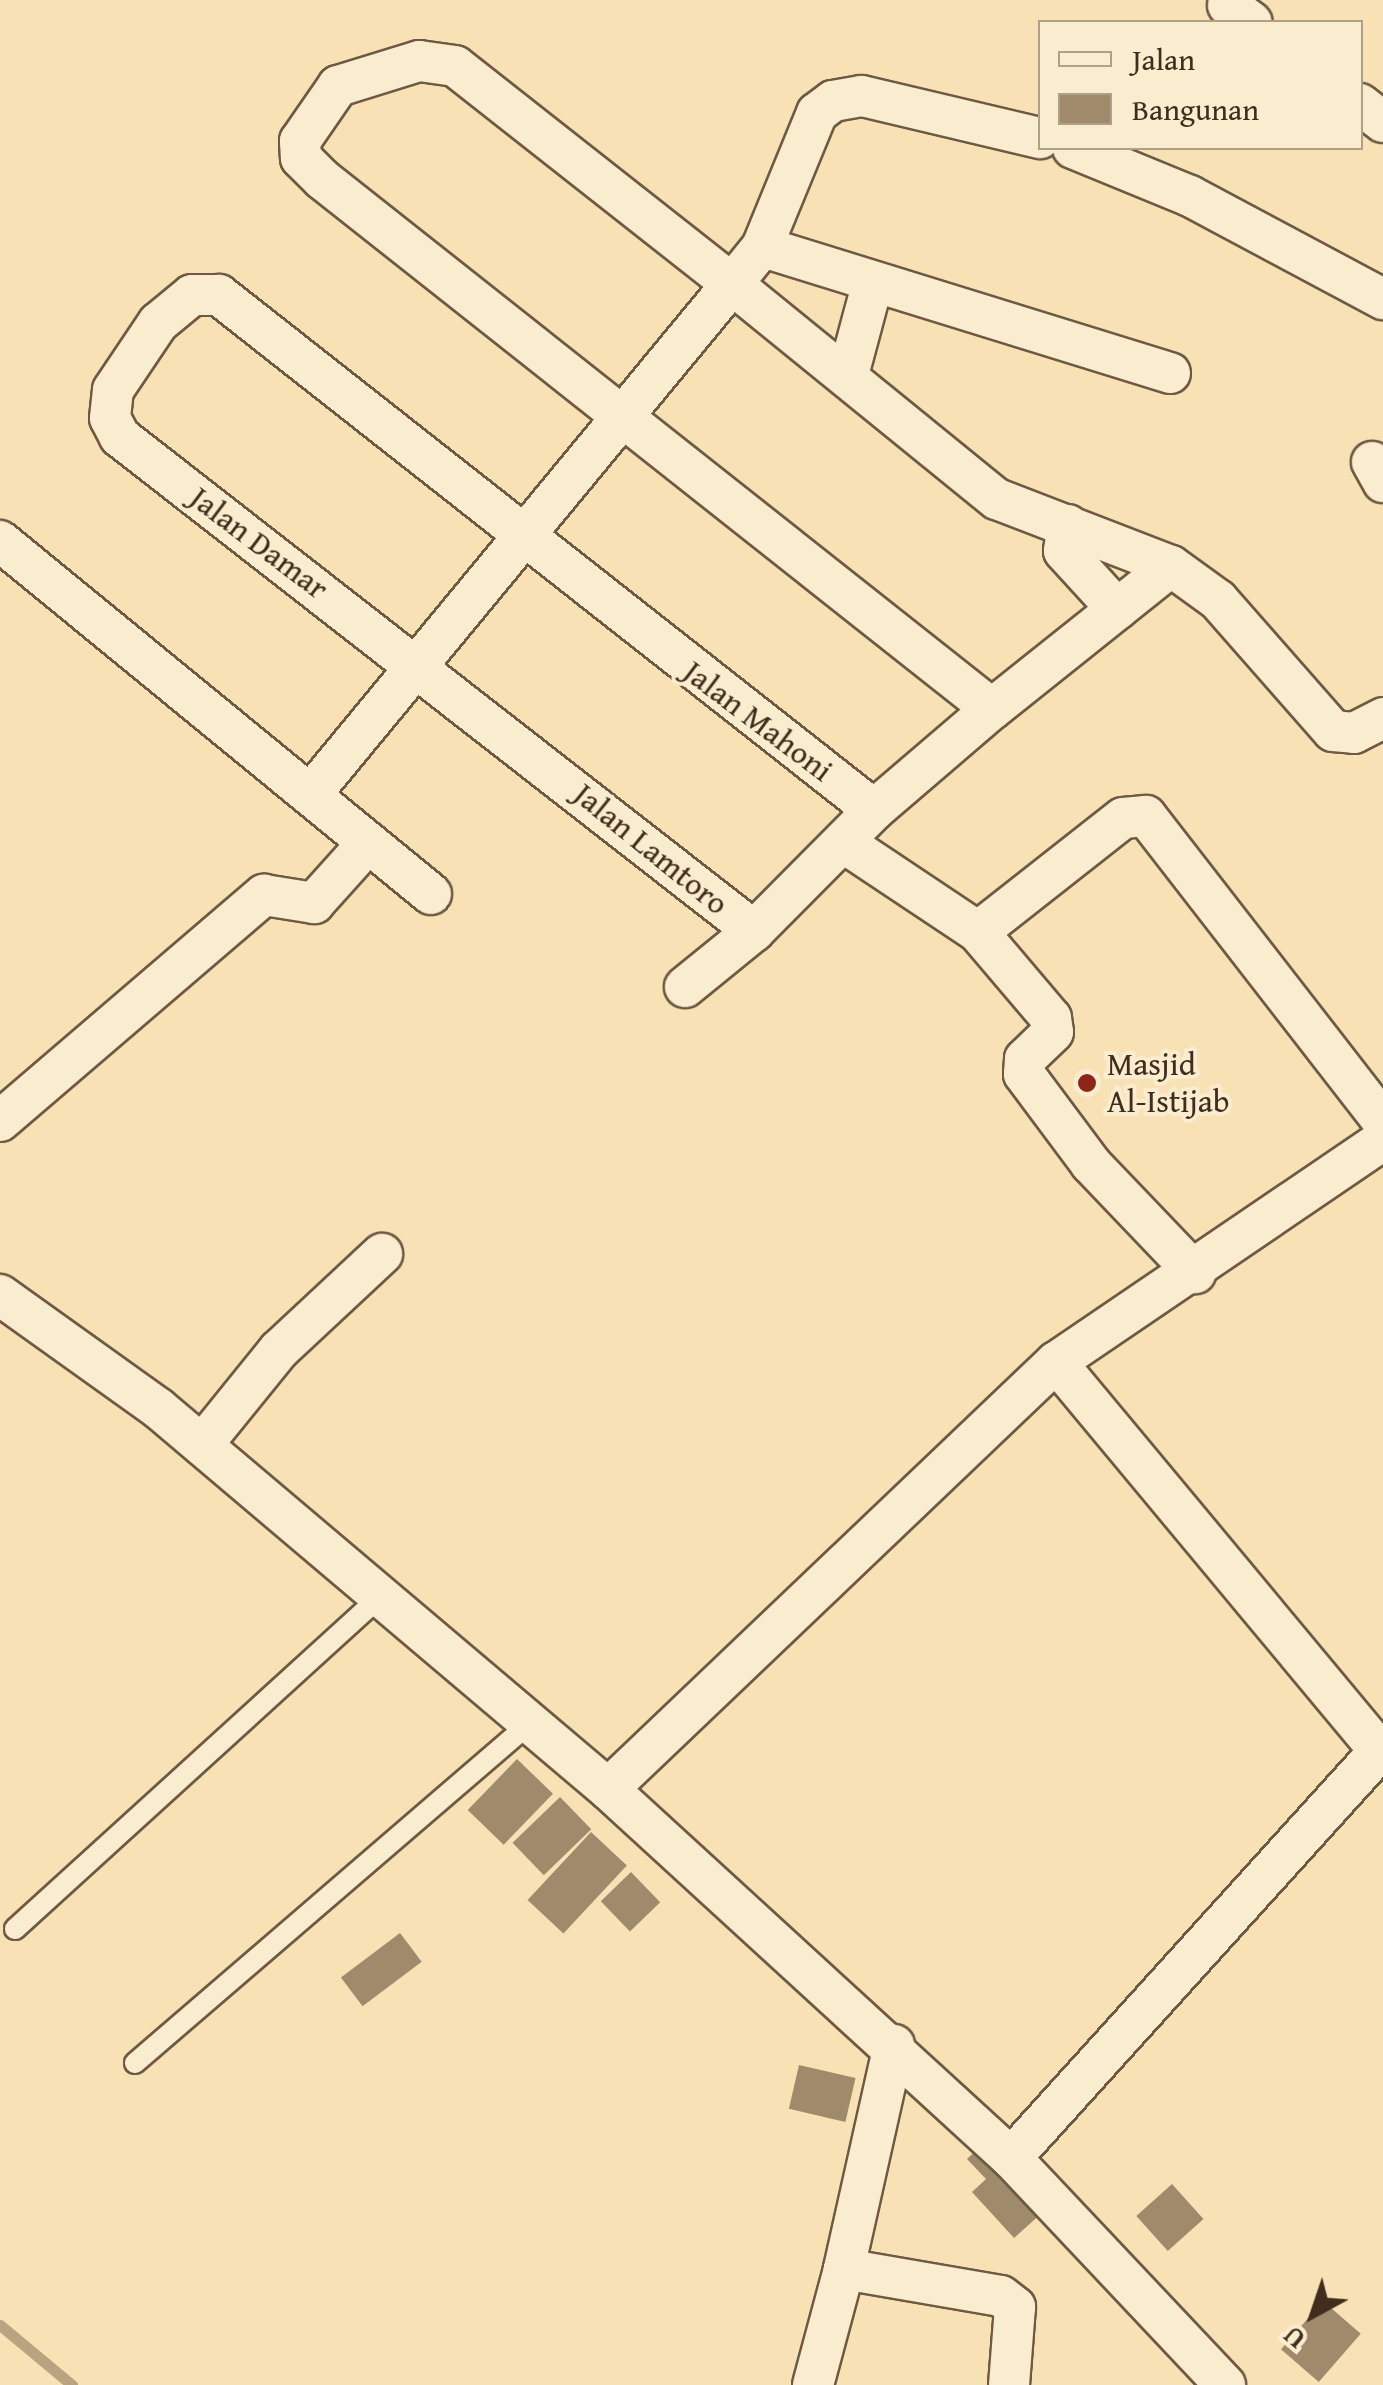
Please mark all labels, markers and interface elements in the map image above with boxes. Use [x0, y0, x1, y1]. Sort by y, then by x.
legend [1038, 20, 1363, 150]
text: Jalan [1132, 37, 1195, 81]
text: Bangunan [1132, 87, 1259, 131]
street label: Jalan Damar [182, 479, 336, 607]
street label: Jalan Mahoni [676, 652, 840, 790]
street label: Jalan Lamtoro [566, 775, 736, 923]
place label: Masjid Al-Istijab [1107, 1046, 1229, 1121]
marker: Masjid Al-Istijab [1076, 1072, 1098, 1094]
north arrow [1263, 2265, 1363, 2365]
text: U [1273, 2317, 1314, 2360]

